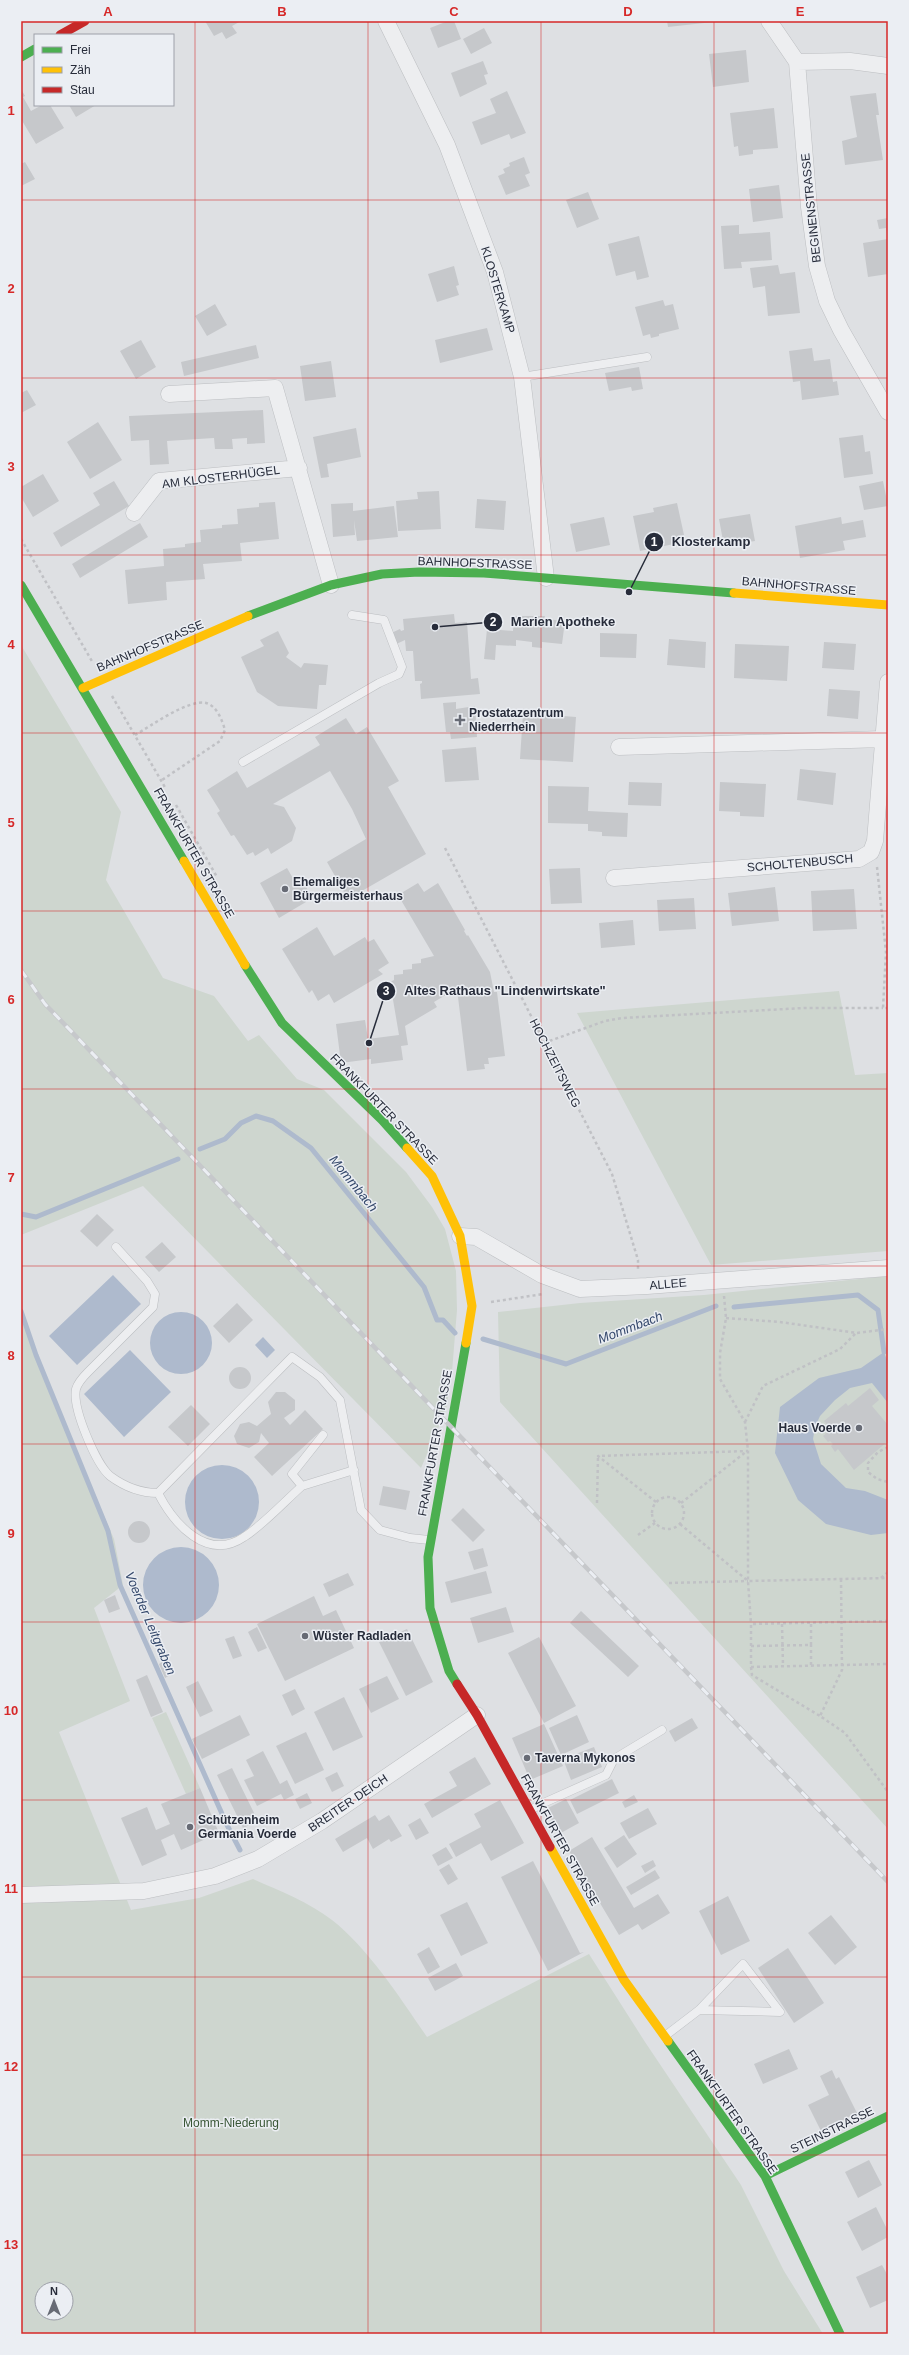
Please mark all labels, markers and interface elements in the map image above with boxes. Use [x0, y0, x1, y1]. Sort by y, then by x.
text: A [103, 4, 113, 19]
text: B [277, 4, 287, 19]
text: C [449, 4, 459, 19]
text: D [623, 4, 633, 19]
text: E [796, 4, 805, 19]
legend [34, 34, 174, 106]
text: Frei [70, 43, 91, 57]
text: Zäh [70, 63, 91, 77]
text: Stau [70, 83, 95, 97]
text: 1 [7, 103, 15, 118]
street label: BEGINENSTRASSE [798, 153, 824, 263]
street label: KLOSTERKAMP [478, 245, 518, 335]
text: 2 [7, 281, 15, 296]
text: 3 [7, 459, 15, 474]
street label: AM KLOSTERHÜGEL [161, 463, 281, 491]
callout: Klosterkamp [644, 529, 758, 554]
text: Klosterkamp [672, 534, 750, 549]
text: 1 [651, 535, 658, 549]
street label: BAHNHOFSTRASSE [417, 554, 533, 572]
street label: BAHNHOFSTRASSE [741, 574, 857, 598]
callout: Marien Apotheke [483, 609, 623, 634]
text: Marien Apotheke [511, 614, 615, 629]
text: 2 [490, 615, 497, 629]
street label: BAHNHOFSTRASSE [94, 617, 206, 675]
text: 4 [7, 637, 15, 652]
place label: Prostatazentrum Niederrhein [469, 706, 564, 734]
marker: Prostatazentrum Niederrhein [454, 714, 466, 726]
street label: FRANKFURTER STRASSE [151, 785, 237, 921]
text: 5 [7, 815, 15, 830]
street label: SCHOLTENBUSCH [746, 851, 854, 875]
place label: Ehemaliges Bürgermeisterhaus [293, 875, 403, 903]
marker: Ehemaliges Bürgermeisterhaus [280, 884, 290, 894]
callout: Altes Rathaus "Lindenwirtskate" [376, 978, 614, 1003]
text: Altes Rathaus "Lindenwirtskate" [404, 983, 606, 998]
text: 3 [383, 984, 390, 998]
text: 6 [7, 992, 15, 1007]
street label: HOCHZEITSWEG [527, 1016, 583, 1110]
street label: FRANKFURTER STRASSE [327, 1051, 441, 1167]
water label: Mommbach [326, 1152, 381, 1214]
text: 7 [7, 1170, 15, 1185]
street label: ALLEE [649, 1275, 687, 1293]
water label: Mommbach [596, 1308, 665, 1347]
text: 8 [7, 1348, 15, 1363]
street label: FRANKFURTER STRASSE [415, 1369, 455, 1517]
place label: Haus Voerde [779, 1421, 851, 1435]
marker: Haus Voerde [854, 1423, 864, 1433]
text: 9 [7, 1526, 15, 1541]
water label: Voerder Leitgraben [122, 1569, 179, 1677]
place label: Wüster Radladen [313, 1629, 411, 1643]
marker: Wüster Radladen [300, 1631, 310, 1641]
text: 10 [4, 1703, 18, 1718]
place label: Taverna Mykonos [535, 1751, 636, 1765]
marker: Taverna Mykonos [522, 1753, 532, 1763]
street label: BREITER DEICH [306, 1771, 390, 1835]
street label: FRANKFURTER STRASSE [518, 1772, 602, 1908]
place label: Schützenheim Germania Voerde [198, 1813, 297, 1841]
marker: Schützenheim Germania Voerde [185, 1822, 195, 1832]
text: 11 [4, 1881, 18, 1896]
street label: FRANKFURTER STRASSE [684, 2047, 780, 2177]
text: 12 [4, 2059, 18, 2074]
street label: STEINSTRASSE [788, 2104, 876, 2156]
park label: Momm-Niederung [183, 2116, 279, 2130]
text: 13 [4, 2237, 18, 2252]
north arrow [34, 2281, 74, 2321]
text: N [50, 2285, 58, 2297]

